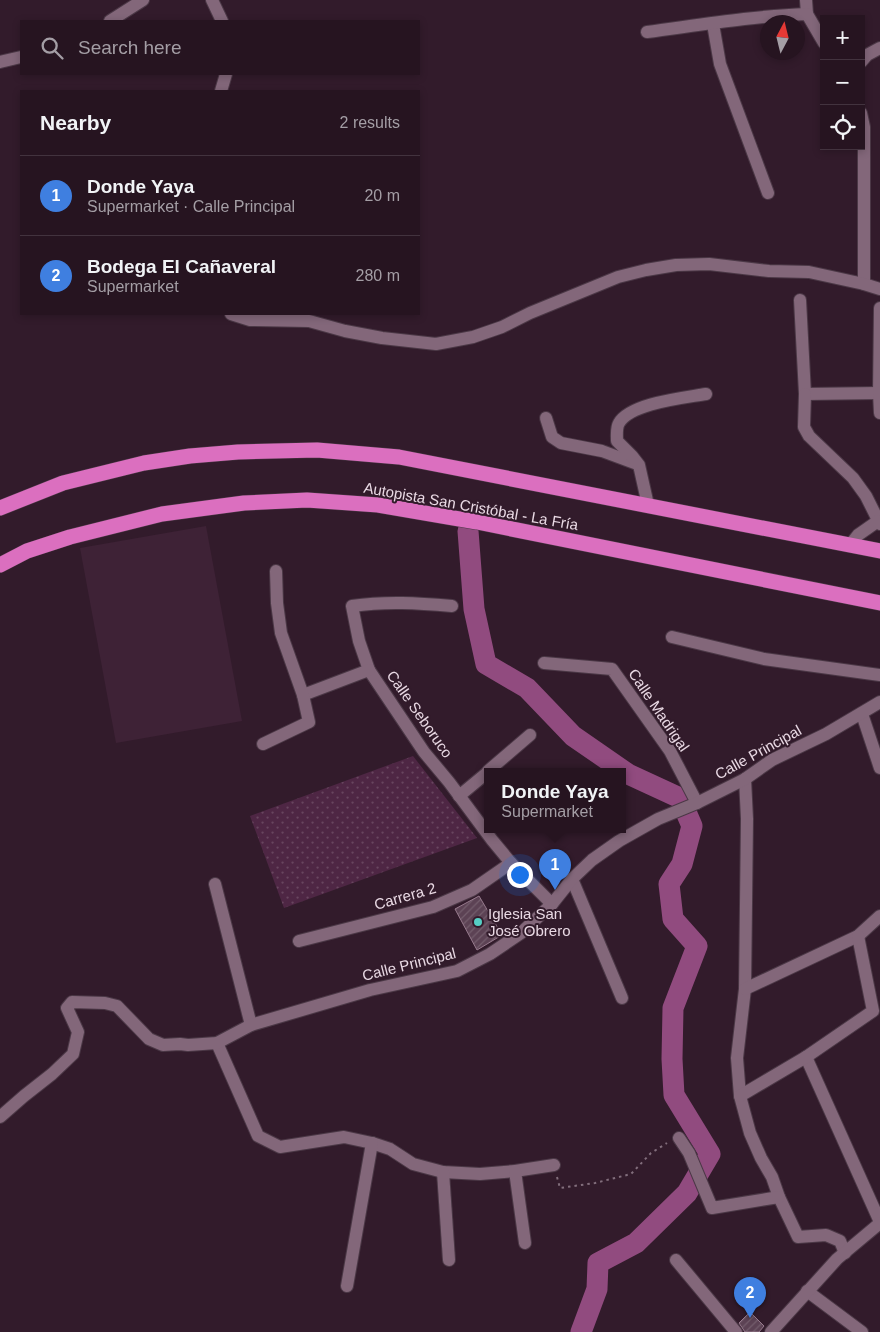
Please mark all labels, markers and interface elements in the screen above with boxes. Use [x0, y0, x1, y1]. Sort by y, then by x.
north arrow [760, 15, 805, 60]
map controls [820, 15, 865, 150]
button: + [820, 15, 865, 60]
search box [20, 20, 420, 75]
icon: search [38, 34, 66, 62]
text: Search here [78, 37, 182, 58]
button: − [820, 60, 865, 105]
button: locate [820, 105, 865, 150]
text: Nearby [40, 111, 111, 134]
text: 2 results [340, 114, 400, 131]
text: Donde Yaya [87, 176, 194, 197]
text: 1 [52, 187, 60, 204]
text: 20 m [364, 187, 400, 204]
text: Supermarket · Calle Principal [87, 198, 295, 215]
text: Bodega El Cañaveral [87, 256, 276, 277]
text: 2 [52, 267, 60, 284]
text: 280 m [356, 267, 400, 284]
text: Supermarket [87, 278, 179, 295]
street label: Autopista San Cristóbal - La Fría [362, 479, 580, 533]
street label: Calle Madrigal [625, 666, 693, 754]
street label: Calle Seboruco [384, 667, 456, 761]
street label: Calle Principal [712, 721, 804, 783]
popup [484, 768, 626, 833]
text: Donde Yaya [501, 781, 609, 802]
text: Supermarket [501, 803, 593, 820]
pin: 1 [539, 849, 571, 890]
your location [507, 862, 533, 888]
street label: Carrera 2 [372, 879, 438, 913]
place label: Iglesia San José Obrero [488, 905, 571, 939]
marker: Iglesia San José Obrero [472, 916, 484, 928]
street label: Calle Principal [360, 944, 458, 984]
pin: 2 [734, 1277, 766, 1318]

